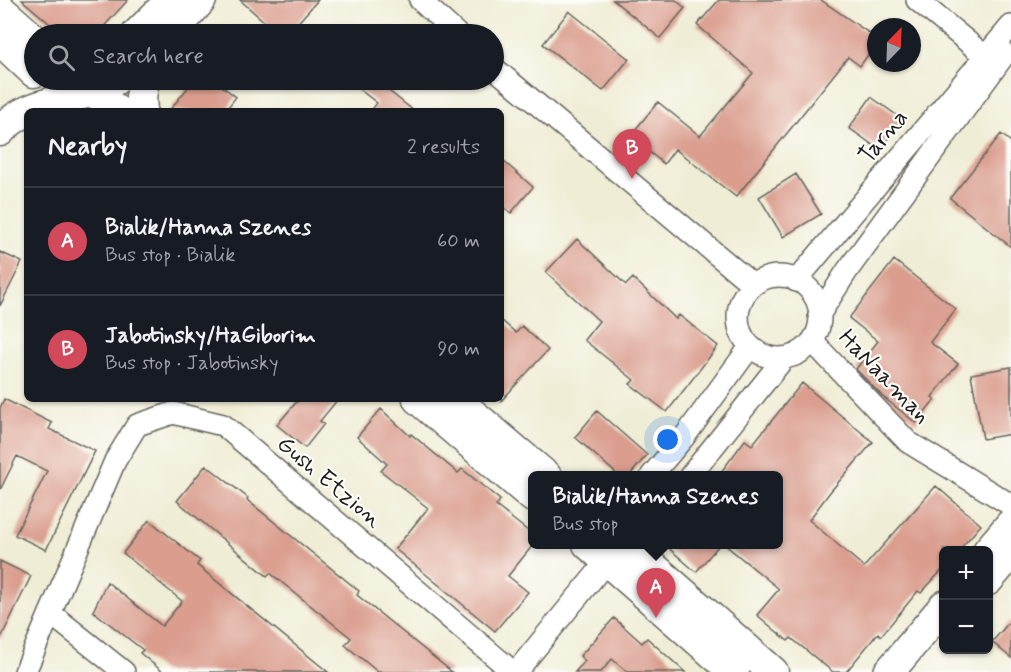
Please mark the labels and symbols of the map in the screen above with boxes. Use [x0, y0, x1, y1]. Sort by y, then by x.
north arrow [867, 18, 921, 72]
street label: Tarna [852, 103, 916, 171]
pin: B [612, 130, 652, 179]
street label: HaNaaman [831, 323, 937, 431]
your location [653, 425, 682, 454]
street label: Gush Etzion [270, 429, 388, 535]
pin: A [636, 568, 676, 618]

